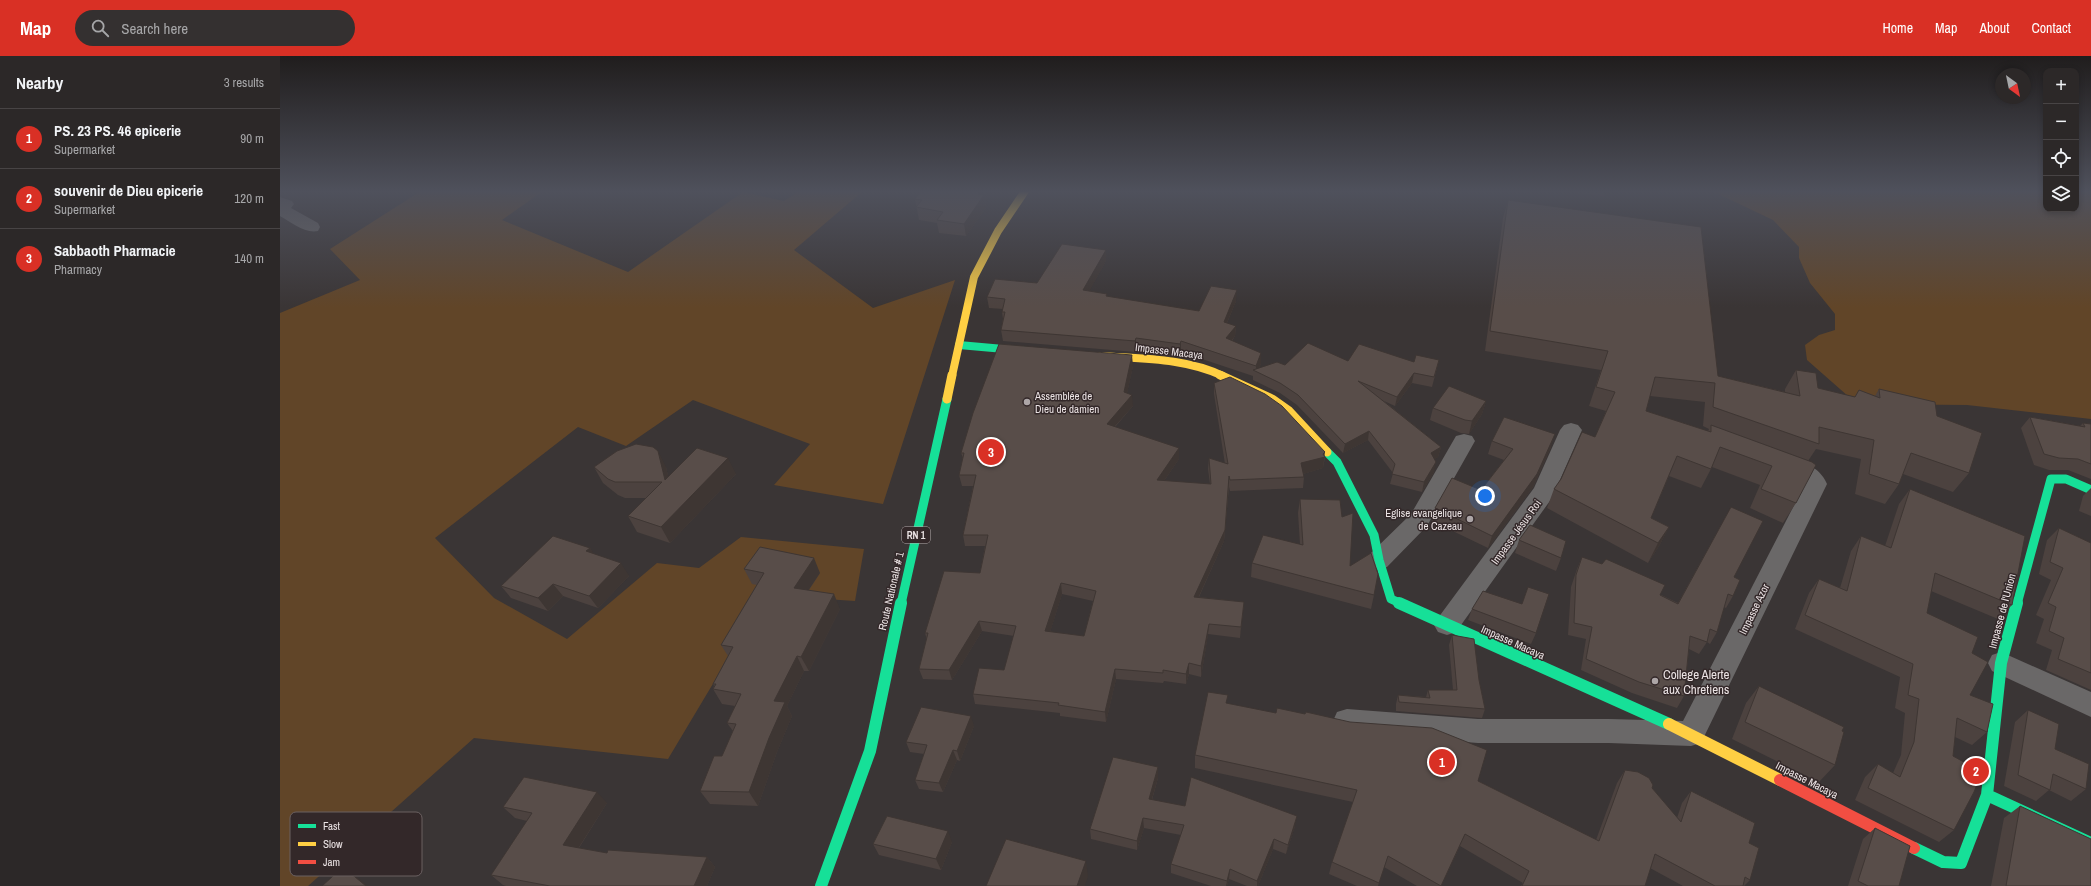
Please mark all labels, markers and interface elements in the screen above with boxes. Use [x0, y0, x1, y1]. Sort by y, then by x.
search box [75, 10, 355, 46]
text: Map [20, 15, 51, 41]
icon: search [89, 17, 111, 39]
text: Search here [121, 18, 188, 39]
text: Home [1882, 19, 1913, 37]
text: Map [1935, 19, 1957, 37]
text: About [1979, 19, 2009, 37]
text: Contact [2031, 19, 2071, 37]
north arrow [1995, 68, 2031, 104]
map controls [2043, 68, 2079, 212]
button: + [2043, 68, 2079, 104]
text: Nearby [16, 71, 63, 94]
text: 3 results [224, 74, 264, 91]
button: − [2043, 104, 2079, 140]
text: PS. 23 PS. 46 epicerie [54, 120, 181, 141]
text: 1 [26, 130, 32, 147]
text: 90 m [240, 130, 264, 147]
button: locate [2043, 140, 2079, 176]
text: Supermarket [54, 141, 115, 158]
button: layers [2043, 176, 2079, 212]
text: souvenir de Dieu epicerie [54, 180, 203, 201]
text: 2 [26, 190, 32, 207]
text: 120 m [234, 190, 264, 207]
text: Supermarket [54, 201, 115, 218]
text: Sabbaoth Pharmacie [54, 240, 176, 261]
text: 3 [26, 250, 32, 267]
text: 140 m [234, 250, 264, 267]
text: Pharmacy [54, 261, 102, 278]
street label: Impasse Macaya [1134, 340, 1204, 362]
place label: Assemblée de Dieu de damien [1034, 389, 1099, 416]
marker: Assemblée de Dieu de damien [1022, 397, 1032, 407]
pin: 3 [978, 437, 1004, 467]
your location [1475, 486, 1495, 506]
street label: Impasse Jésus Roi [1488, 497, 1544, 567]
place label: Eglise evangelique de Cazeau [1385, 506, 1462, 533]
marker: Eglise evangelique de Cazeau [1465, 514, 1475, 524]
road number: RN 1 [902, 527, 930, 543]
street label: Route Nationale # 1 [875, 550, 907, 632]
street label: Impasse de l'Union [1985, 572, 2019, 650]
street label: Impasse Azor [1736, 581, 1772, 637]
street label: Impasse Macaya [1479, 622, 1547, 662]
place label: College Alerte aux Chretiens [1663, 666, 1729, 698]
marker: College Alerte aux Chretiens [1650, 676, 1660, 686]
pin: 1 [1429, 747, 1455, 777]
pin: 2 [1963, 756, 1989, 786]
street label: Impasse Macaya [1773, 758, 1841, 802]
legend [290, 812, 422, 876]
text: Fast [323, 819, 341, 833]
text: Slow [323, 837, 343, 851]
text: Jam [323, 855, 340, 869]

